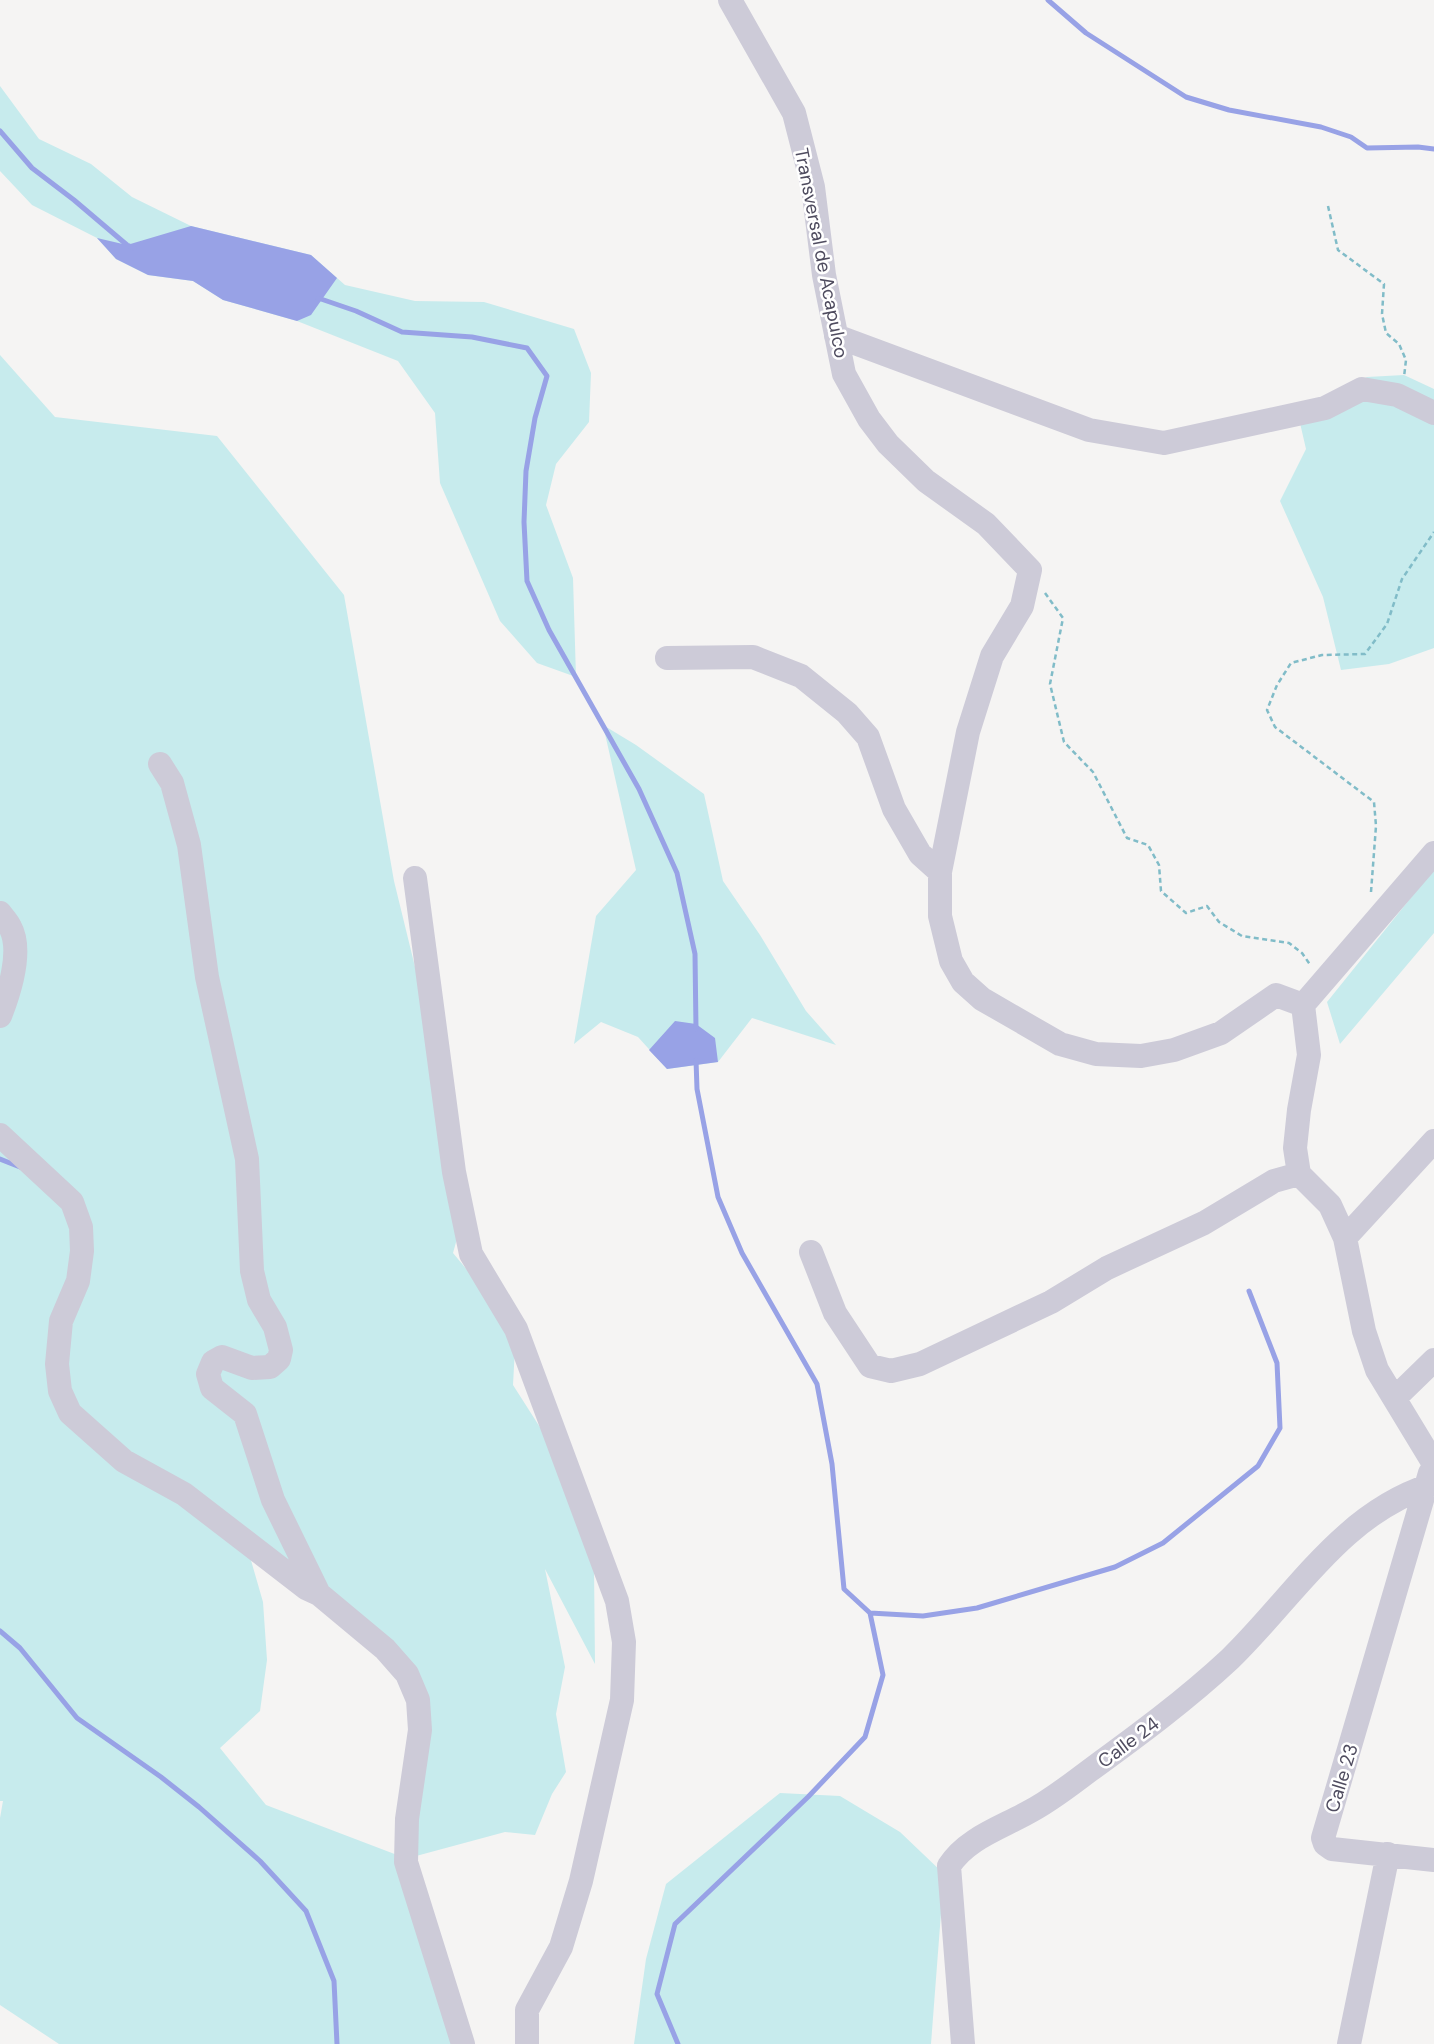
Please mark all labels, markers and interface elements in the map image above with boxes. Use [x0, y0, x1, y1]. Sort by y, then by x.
street label: Transversal de Acapulco [789, 146, 854, 360]
street label: Calle 24 [1093, 1711, 1164, 1774]
street label: Calle 23 [1319, 1741, 1364, 1815]

